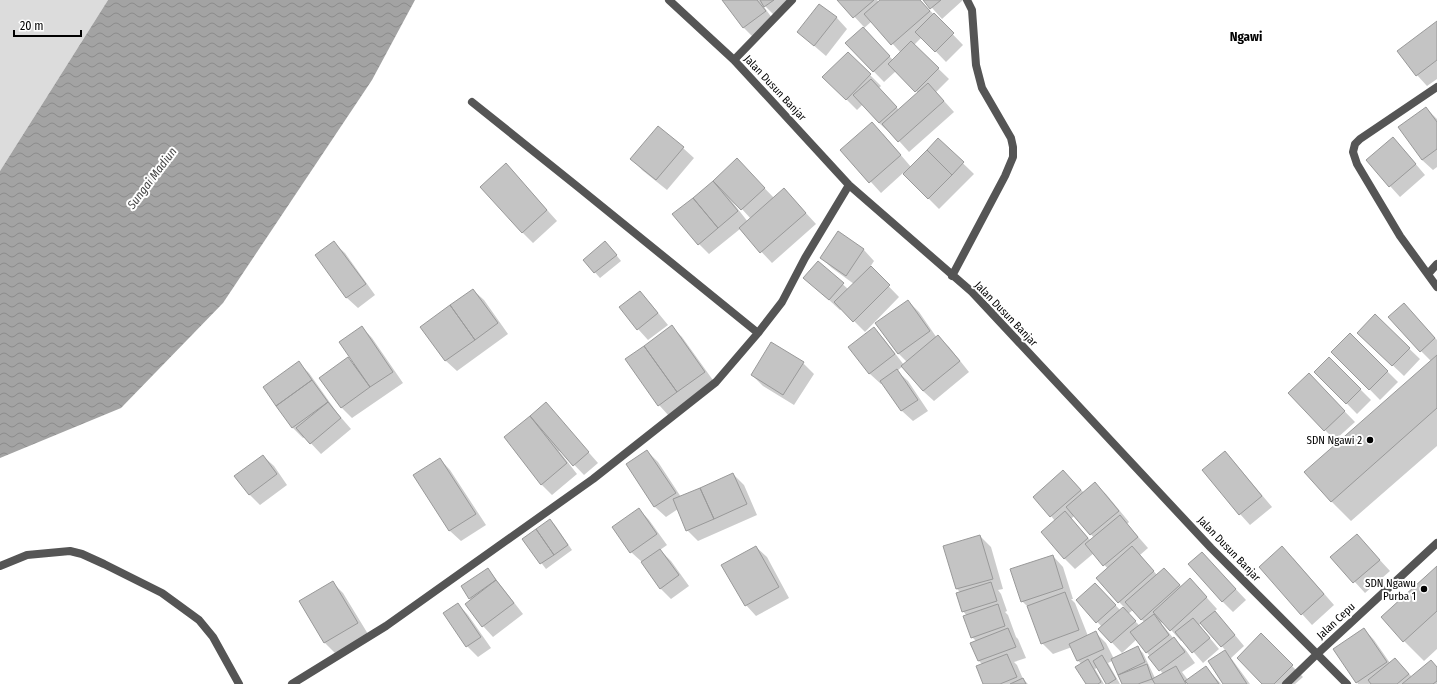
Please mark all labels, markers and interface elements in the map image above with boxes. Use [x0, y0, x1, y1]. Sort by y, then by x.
scale bar [14, 12, 81, 38]
text: 20 m [20, 19, 44, 33]
district label: Ngawi [1230, 29, 1262, 44]
street label: Jalan Dusun Banjar [741, 52, 809, 124]
water label: Sungai Madiun [124, 145, 180, 212]
street label: Jalan Dusun Banjar [972, 279, 1040, 349]
place label: SDN Ngawi 2 [1307, 434, 1362, 447]
marker: SDN Ngawi 2 [1365, 435, 1375, 445]
street label: Jalan Dusun Banjar [1195, 514, 1263, 584]
place label: SDN Ngawu Purba 1 [1365, 577, 1416, 603]
marker: SDN Ngawu Purba 1 [1419, 584, 1429, 594]
street label: Jalan Cepu [1314, 600, 1358, 642]

